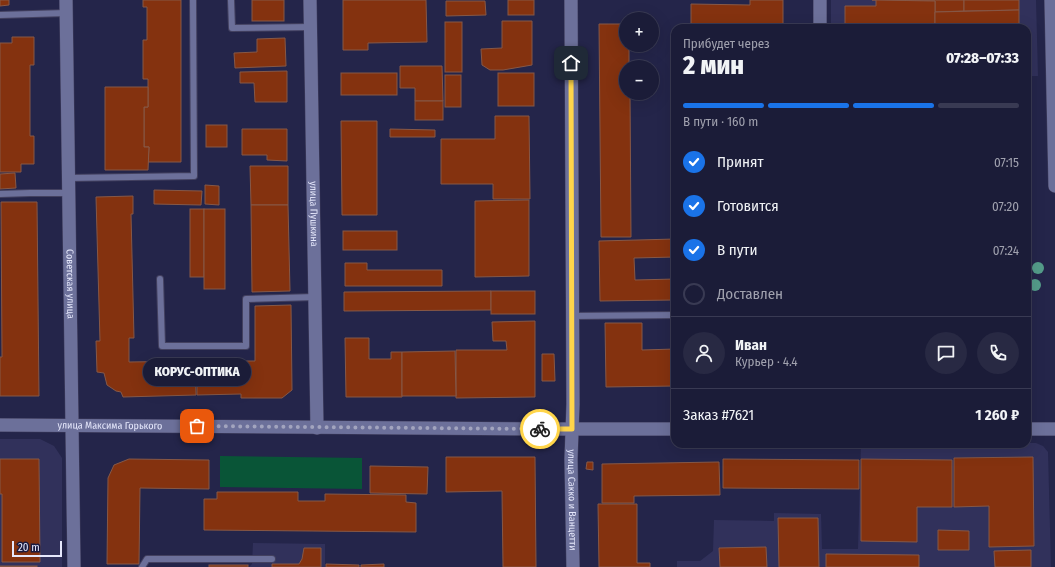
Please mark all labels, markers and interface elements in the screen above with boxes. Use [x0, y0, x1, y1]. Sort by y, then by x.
map controls [619, 12, 659, 100]
button: + [619, 12, 659, 52]
text: Прибудет через [683, 36, 770, 51]
pin [554, 46, 588, 80]
text: 07:28–07:33 [946, 49, 1019, 67]
text: 2 мин [683, 50, 744, 81]
icon: home [560, 52, 582, 74]
button: − [619, 60, 659, 100]
text: В пути · 160 m [683, 114, 758, 129]
icon: check [683, 151, 705, 173]
text: Принят [717, 153, 764, 171]
text: 07:15 [994, 155, 1019, 170]
street label: улица Пушкина [307, 181, 320, 247]
icon: check [683, 195, 705, 217]
text: Готовится [717, 197, 779, 215]
text: 07:20 [992, 199, 1019, 214]
icon: check [683, 239, 705, 261]
text: В пути [717, 241, 758, 259]
text: 07:24 [993, 243, 1019, 258]
street label: Советская улица [64, 249, 76, 319]
text: Доставлен [717, 285, 783, 303]
button: person [683, 332, 725, 374]
button: chat [925, 332, 967, 374]
button: phone [977, 332, 1019, 374]
text: Иван [735, 336, 767, 354]
text: Курьер · 4.4 [735, 354, 798, 369]
callout: КОРУС-ОПТИКА [143, 358, 251, 386]
text: КОРУС-ОПТИКА [154, 364, 240, 379]
text: Заказ #7621 [683, 406, 754, 424]
text: 1 260 ₽ [975, 406, 1019, 424]
pin [180, 409, 214, 443]
courier [520, 409, 560, 449]
icon: bag [186, 415, 208, 437]
icon: bike [529, 418, 551, 440]
street label: улица Максима Горького [58, 419, 162, 432]
street label: улица Сакко и Ванцетти [565, 449, 579, 551]
scale bar [12, 539, 62, 558]
text: 20 m [18, 541, 40, 554]

